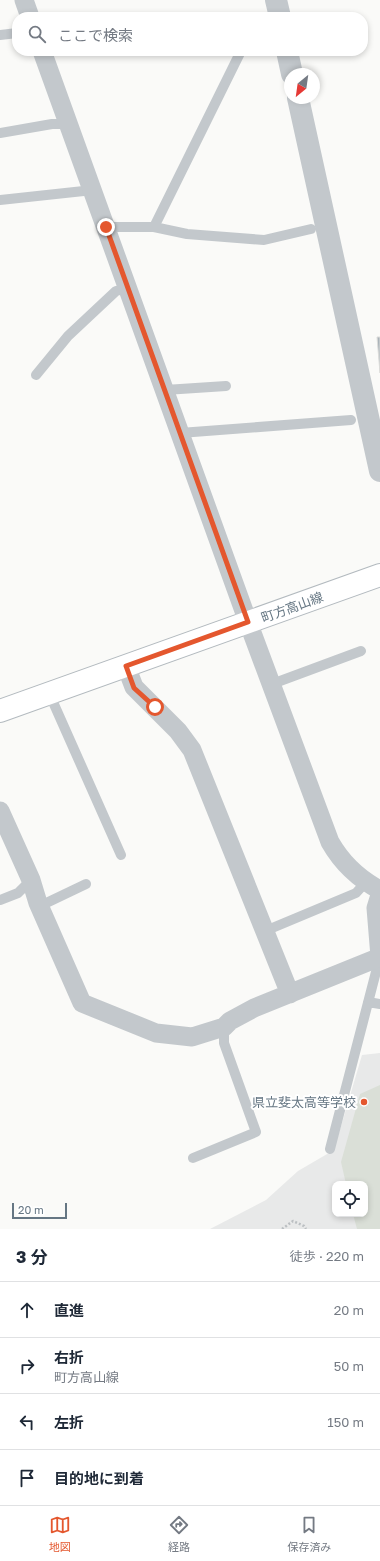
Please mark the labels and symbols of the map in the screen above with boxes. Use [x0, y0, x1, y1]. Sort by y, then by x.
north arrow [284, 68, 320, 104]
route end [97, 218, 115, 236]
street label: 町方高山線 [259, 588, 325, 626]
route start [146, 698, 164, 716]
place label: 県立斐太高等学校 [252, 1094, 356, 1110]
marker: 県立斐太高等学校 [359, 1097, 369, 1107]
scale bar [12, 1201, 67, 1220]

